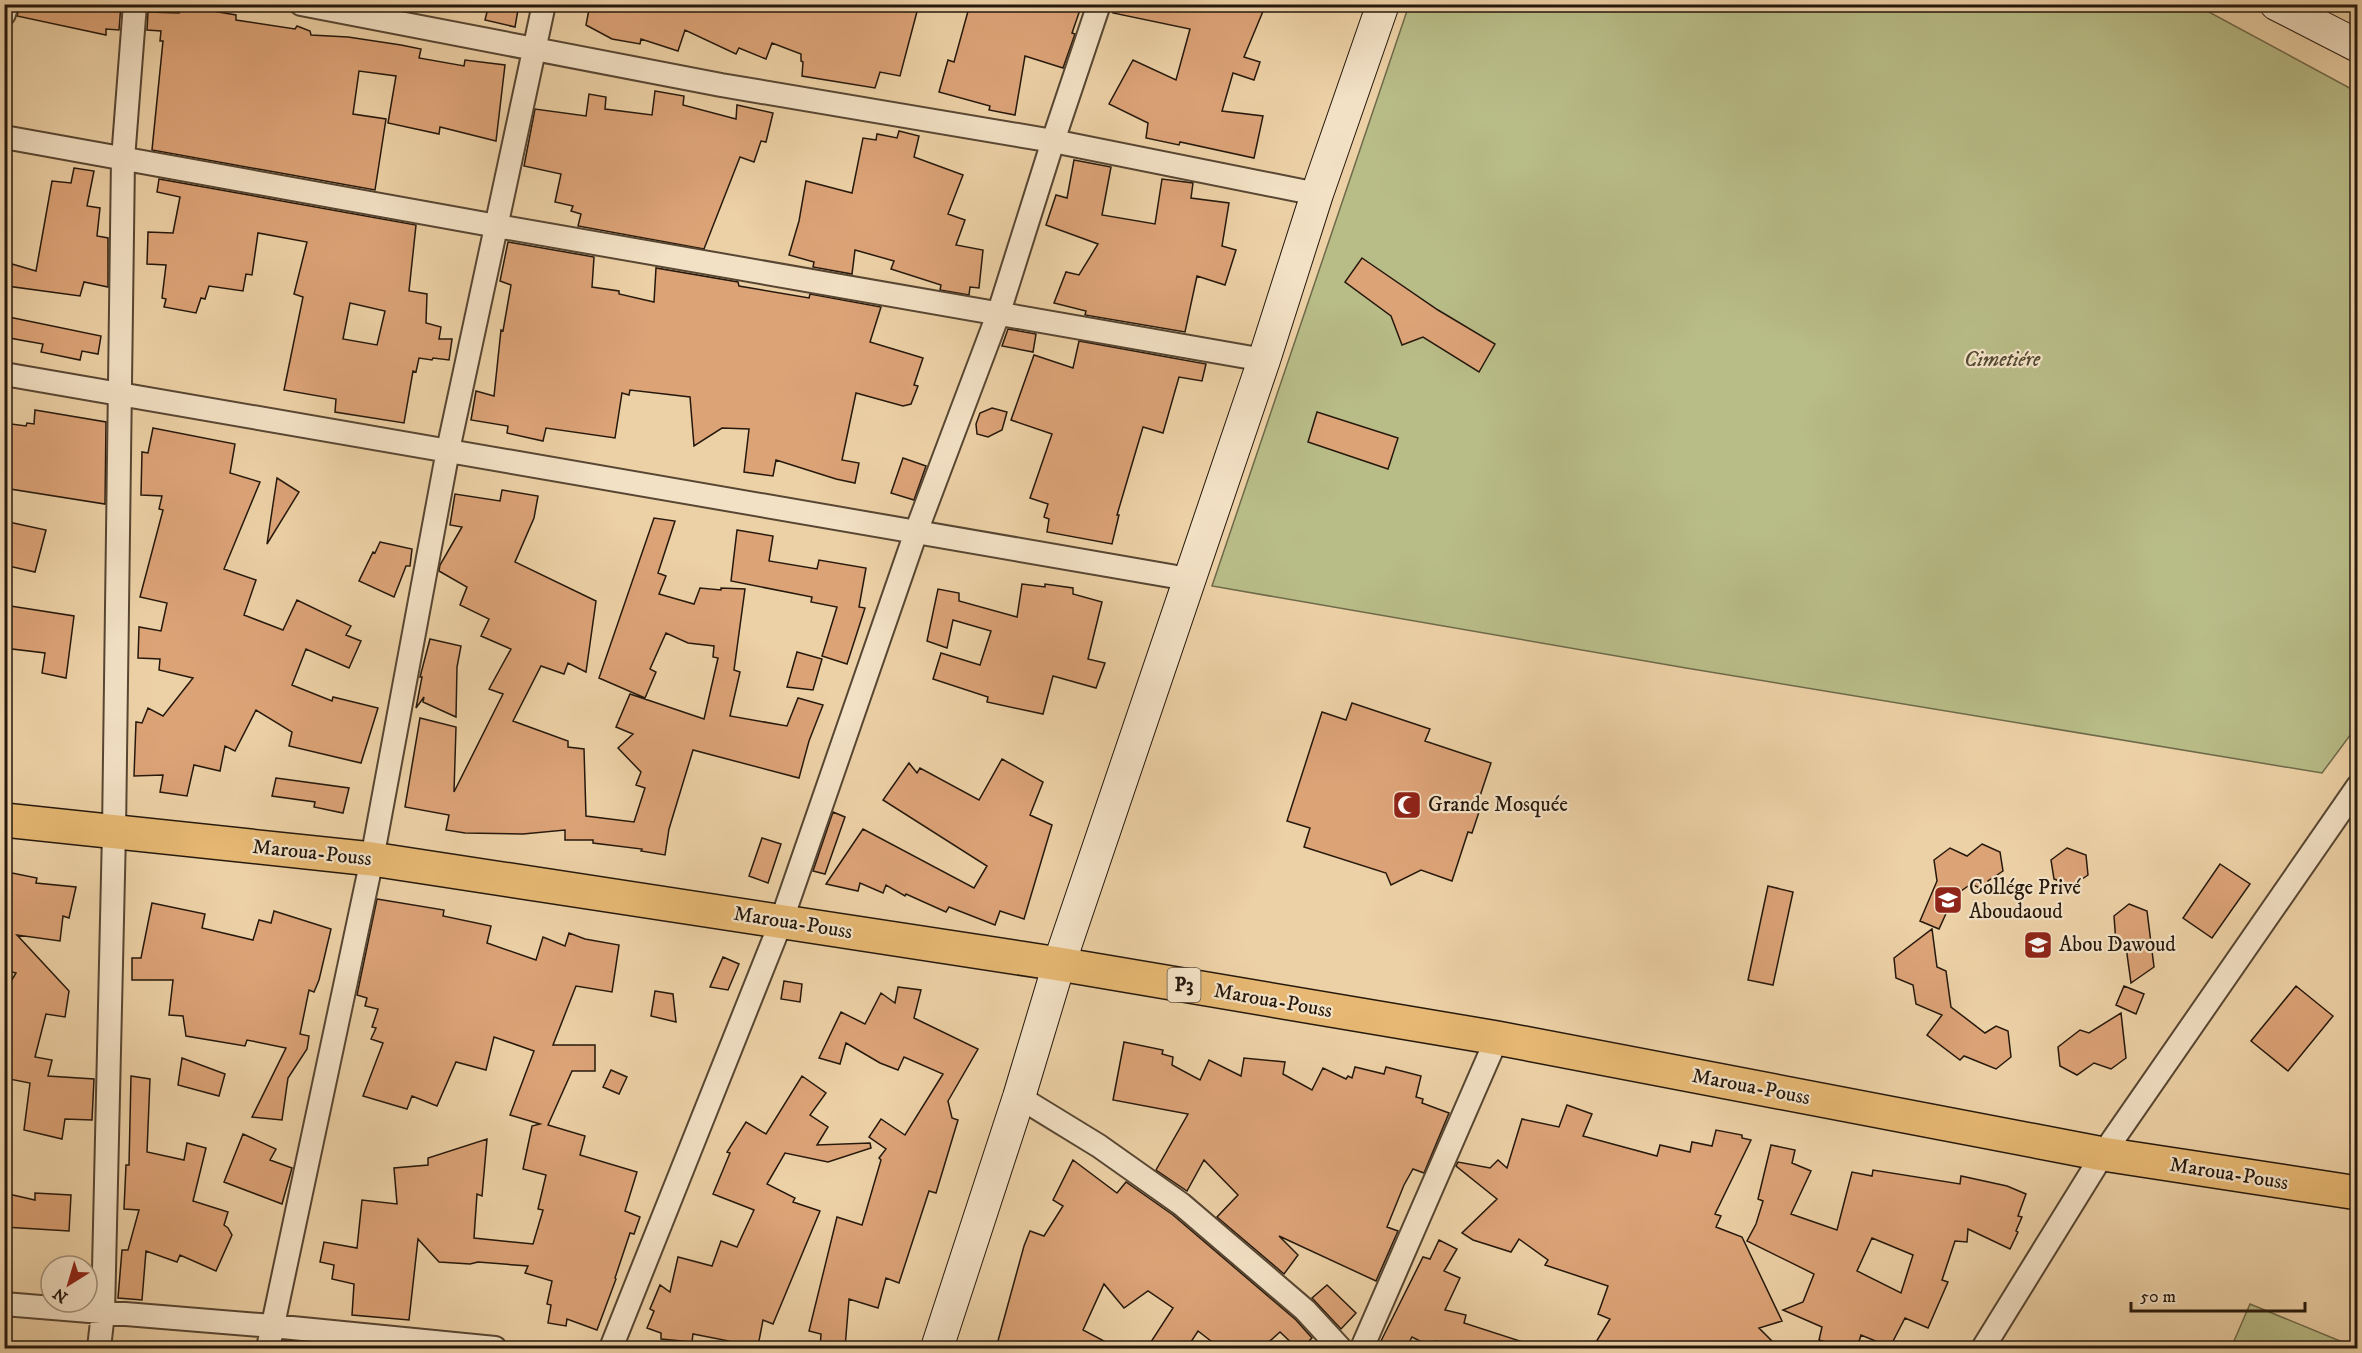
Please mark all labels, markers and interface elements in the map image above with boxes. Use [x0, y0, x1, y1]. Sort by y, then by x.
park label: Cimetiére [1964, 347, 2041, 373]
mosque icon: Grande Mosquée [1391, 789, 1423, 821]
place label: Grande Mosquée [1428, 792, 1568, 818]
street label: Maroua-Pouss [251, 834, 373, 872]
place label: Collége Privé Aboudaoud [1969, 875, 2081, 925]
school or university icon: Collége Privé Aboudaoud [1932, 884, 1964, 916]
street label: Maroua-Pouss [732, 901, 854, 945]
school or university icon: Abou Dawoud [2022, 929, 2054, 961]
place label: Abou Dawoud [2059, 932, 2176, 958]
road number: P3 [1168, 968, 1200, 1002]
street label: Maroua-Pouss [1212, 978, 1334, 1024]
street label: Maroua-Pouss [1690, 1063, 1812, 1111]
street label: Maroua-Pouss [2168, 1152, 2290, 1196]
north arrow [39, 1254, 99, 1314]
scale bar [2131, 1275, 2305, 1313]
text: N [49, 1283, 72, 1307]
text: 50 m [2140, 1286, 2176, 1308]

